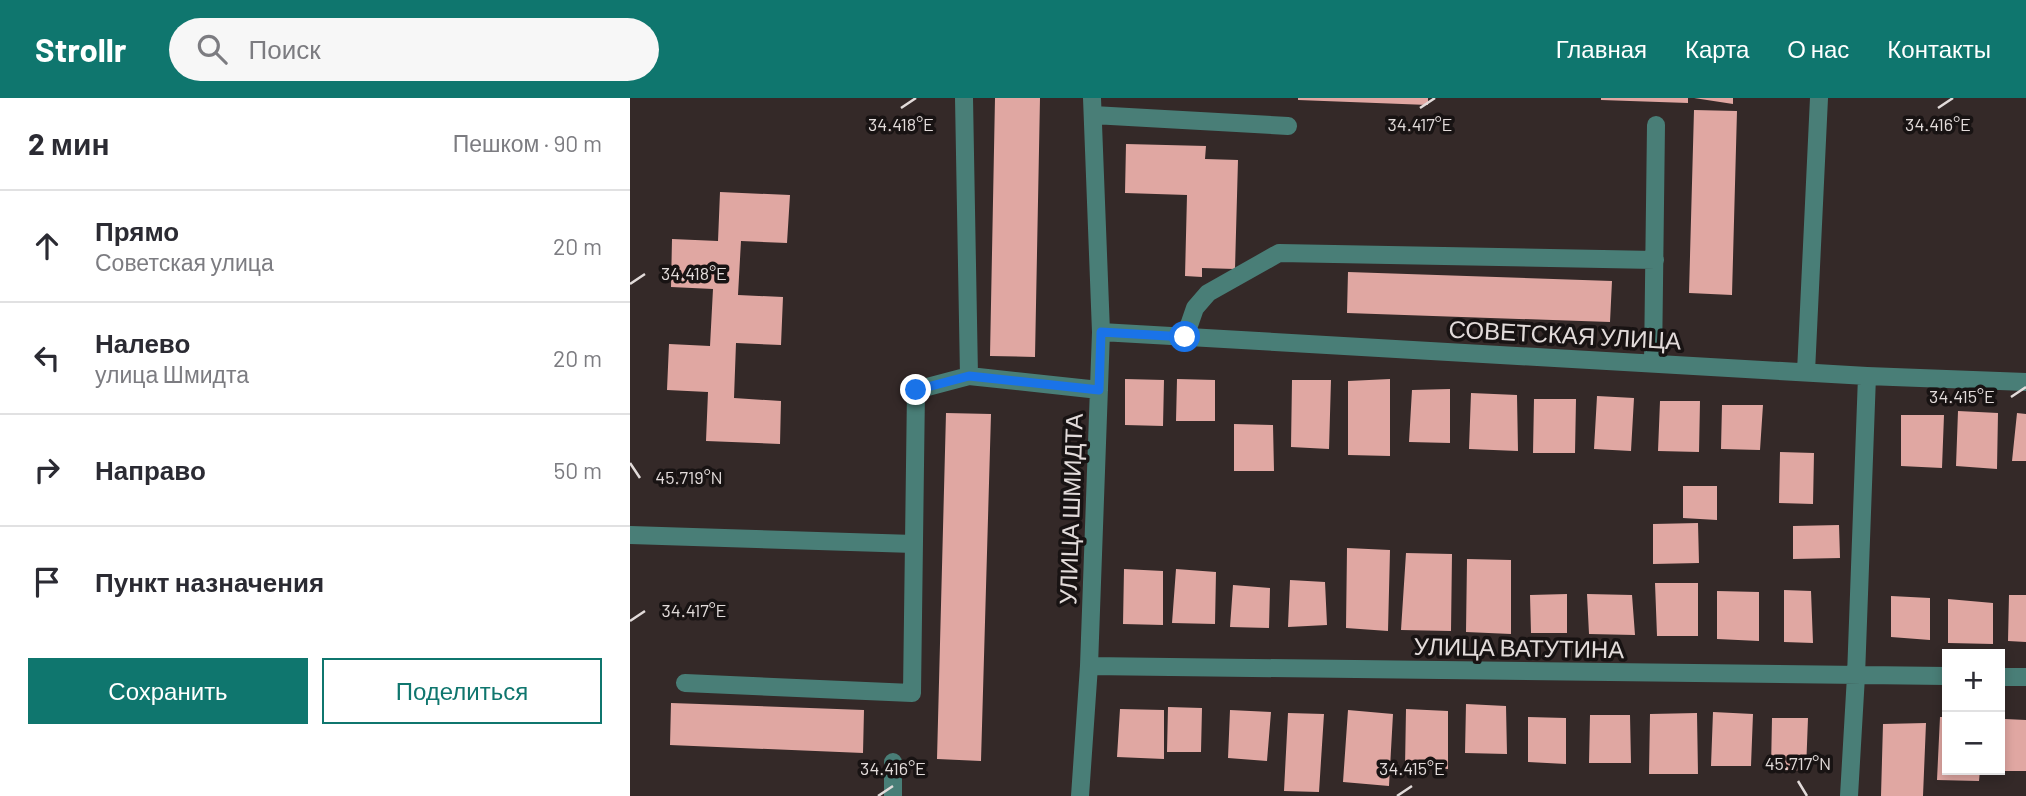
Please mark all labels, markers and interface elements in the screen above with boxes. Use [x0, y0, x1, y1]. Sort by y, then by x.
search box [169, 18, 659, 81]
text: Strollr [35, 29, 127, 69]
icon: search [193, 30, 231, 68]
text: Поиск [249, 33, 321, 64]
text: Главная [1556, 34, 1647, 63]
text: Карта [1685, 34, 1749, 63]
text: О нас [1787, 34, 1849, 63]
text: Контакты [1887, 34, 1991, 63]
text: 34.418°E [868, 113, 934, 135]
text: 34.417°E [1387, 113, 1453, 135]
text: 34.416°E [1905, 113, 1971, 135]
text: 2 мин [28, 125, 110, 161]
text: Пешком · 90 m [453, 129, 602, 157]
text: Прямо [95, 215, 179, 246]
icon: ahead [28, 227, 66, 265]
text: 20 m [553, 232, 602, 260]
text: Советская улица [95, 248, 274, 276]
text: 34.418°E [661, 262, 727, 284]
street label: СОВЕТСКАЯ УЛИЦА [1448, 313, 1682, 355]
route start [1169, 321, 1200, 352]
text: Налево [95, 327, 190, 358]
icon: left [28, 339, 66, 377]
text: 20 m [553, 344, 602, 372]
text: улица Шмидта [95, 360, 249, 388]
route end [900, 374, 931, 405]
text: 34.415°E [1929, 385, 1995, 407]
street label: УЛИЦА ШМИДТА [1052, 413, 1088, 605]
icon: right [28, 451, 66, 489]
text: Направо [95, 454, 206, 485]
text: 50 m [554, 456, 602, 484]
text: 45.719°N [655, 466, 723, 488]
icon: arrive [28, 563, 66, 601]
text: Пункт назначения [95, 566, 324, 597]
text: 34.417°E [661, 599, 727, 621]
street label: УЛИЦА ВАТУТИНА [1414, 631, 1624, 663]
map controls [1942, 649, 2005, 775]
button: + [1942, 649, 2005, 712]
button: Сохранить [28, 658, 308, 724]
button: Поделиться [322, 658, 602, 724]
button: − [1942, 712, 2005, 775]
text: 45.717°N [1765, 752, 1831, 774]
text: 34.416°E [860, 757, 926, 779]
text: 34.415°E [1379, 757, 1445, 779]

